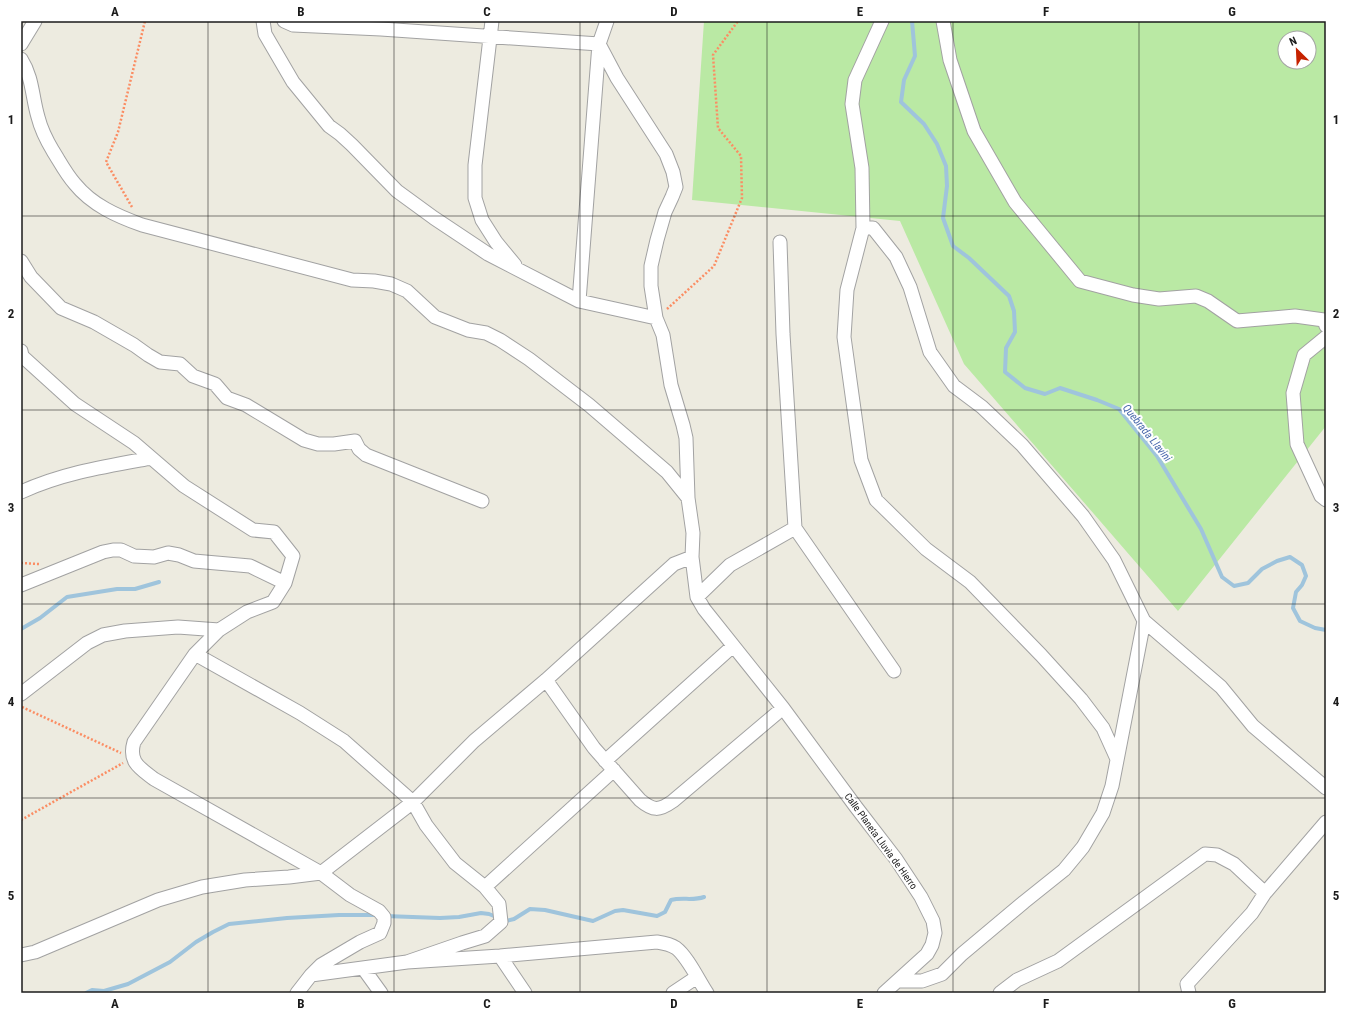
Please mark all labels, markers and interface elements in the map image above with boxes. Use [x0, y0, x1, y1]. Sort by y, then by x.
text: A [111, 4, 119, 19]
text: B [297, 4, 305, 19]
text: C [483, 4, 491, 19]
text: D [670, 4, 678, 19]
text: E [857, 4, 864, 19]
text: F [1043, 4, 1049, 19]
text: G [1228, 4, 1236, 19]
north arrow [1277, 30, 1317, 70]
text: N [1287, 34, 1299, 49]
text: 1 [8, 112, 14, 127]
text: 1 [1333, 112, 1339, 127]
text: 2 [8, 306, 15, 321]
text: 2 [1333, 306, 1340, 321]
water label: Quebrada Llavini [1120, 402, 1174, 465]
text: 3 [8, 500, 14, 515]
text: 3 [1333, 500, 1339, 515]
text: 4 [8, 694, 15, 709]
text: 4 [1333, 694, 1340, 709]
street label: Calle Planeta Lluvia de Hierro [842, 791, 920, 891]
text: 5 [8, 888, 15, 903]
text: 5 [1333, 888, 1340, 903]
text: A [111, 996, 119, 1011]
text: B [297, 996, 305, 1011]
text: C [483, 996, 491, 1011]
text: D [670, 996, 678, 1011]
text: E [857, 996, 864, 1011]
text: F [1043, 996, 1049, 1011]
text: G [1228, 996, 1236, 1011]

